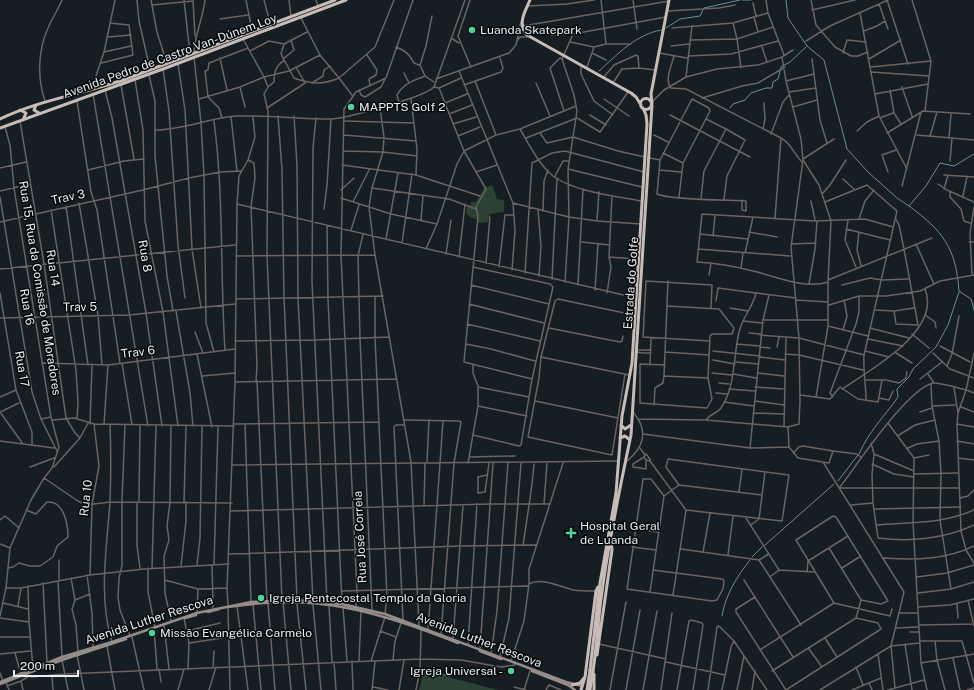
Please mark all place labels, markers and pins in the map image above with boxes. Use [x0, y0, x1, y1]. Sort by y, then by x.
place label: Luanda Skatepark [480, 23, 582, 37]
marker: Luanda Skatepark [467, 25, 477, 35]
place label: MAPPTS Golf 2 [359, 100, 445, 114]
marker: MAPPTS Golf 2 [346, 102, 356, 112]
place label: Hospital Geral de Luanda [580, 519, 661, 547]
marker: Hospital Geral de Luanda [565, 527, 577, 539]
place label: Igreja Pentecostal Templo da Gloria [269, 591, 467, 605]
marker: Igreja Pentecostal Templo da Gloria [256, 593, 266, 603]
place label: Missão Evangélica Carmelo [160, 626, 312, 640]
marker: Missão Evangélica Carmelo [147, 628, 157, 638]
place label: Igreja Universal - [410, 664, 503, 678]
marker: Igreja Universal - [506, 666, 516, 676]

